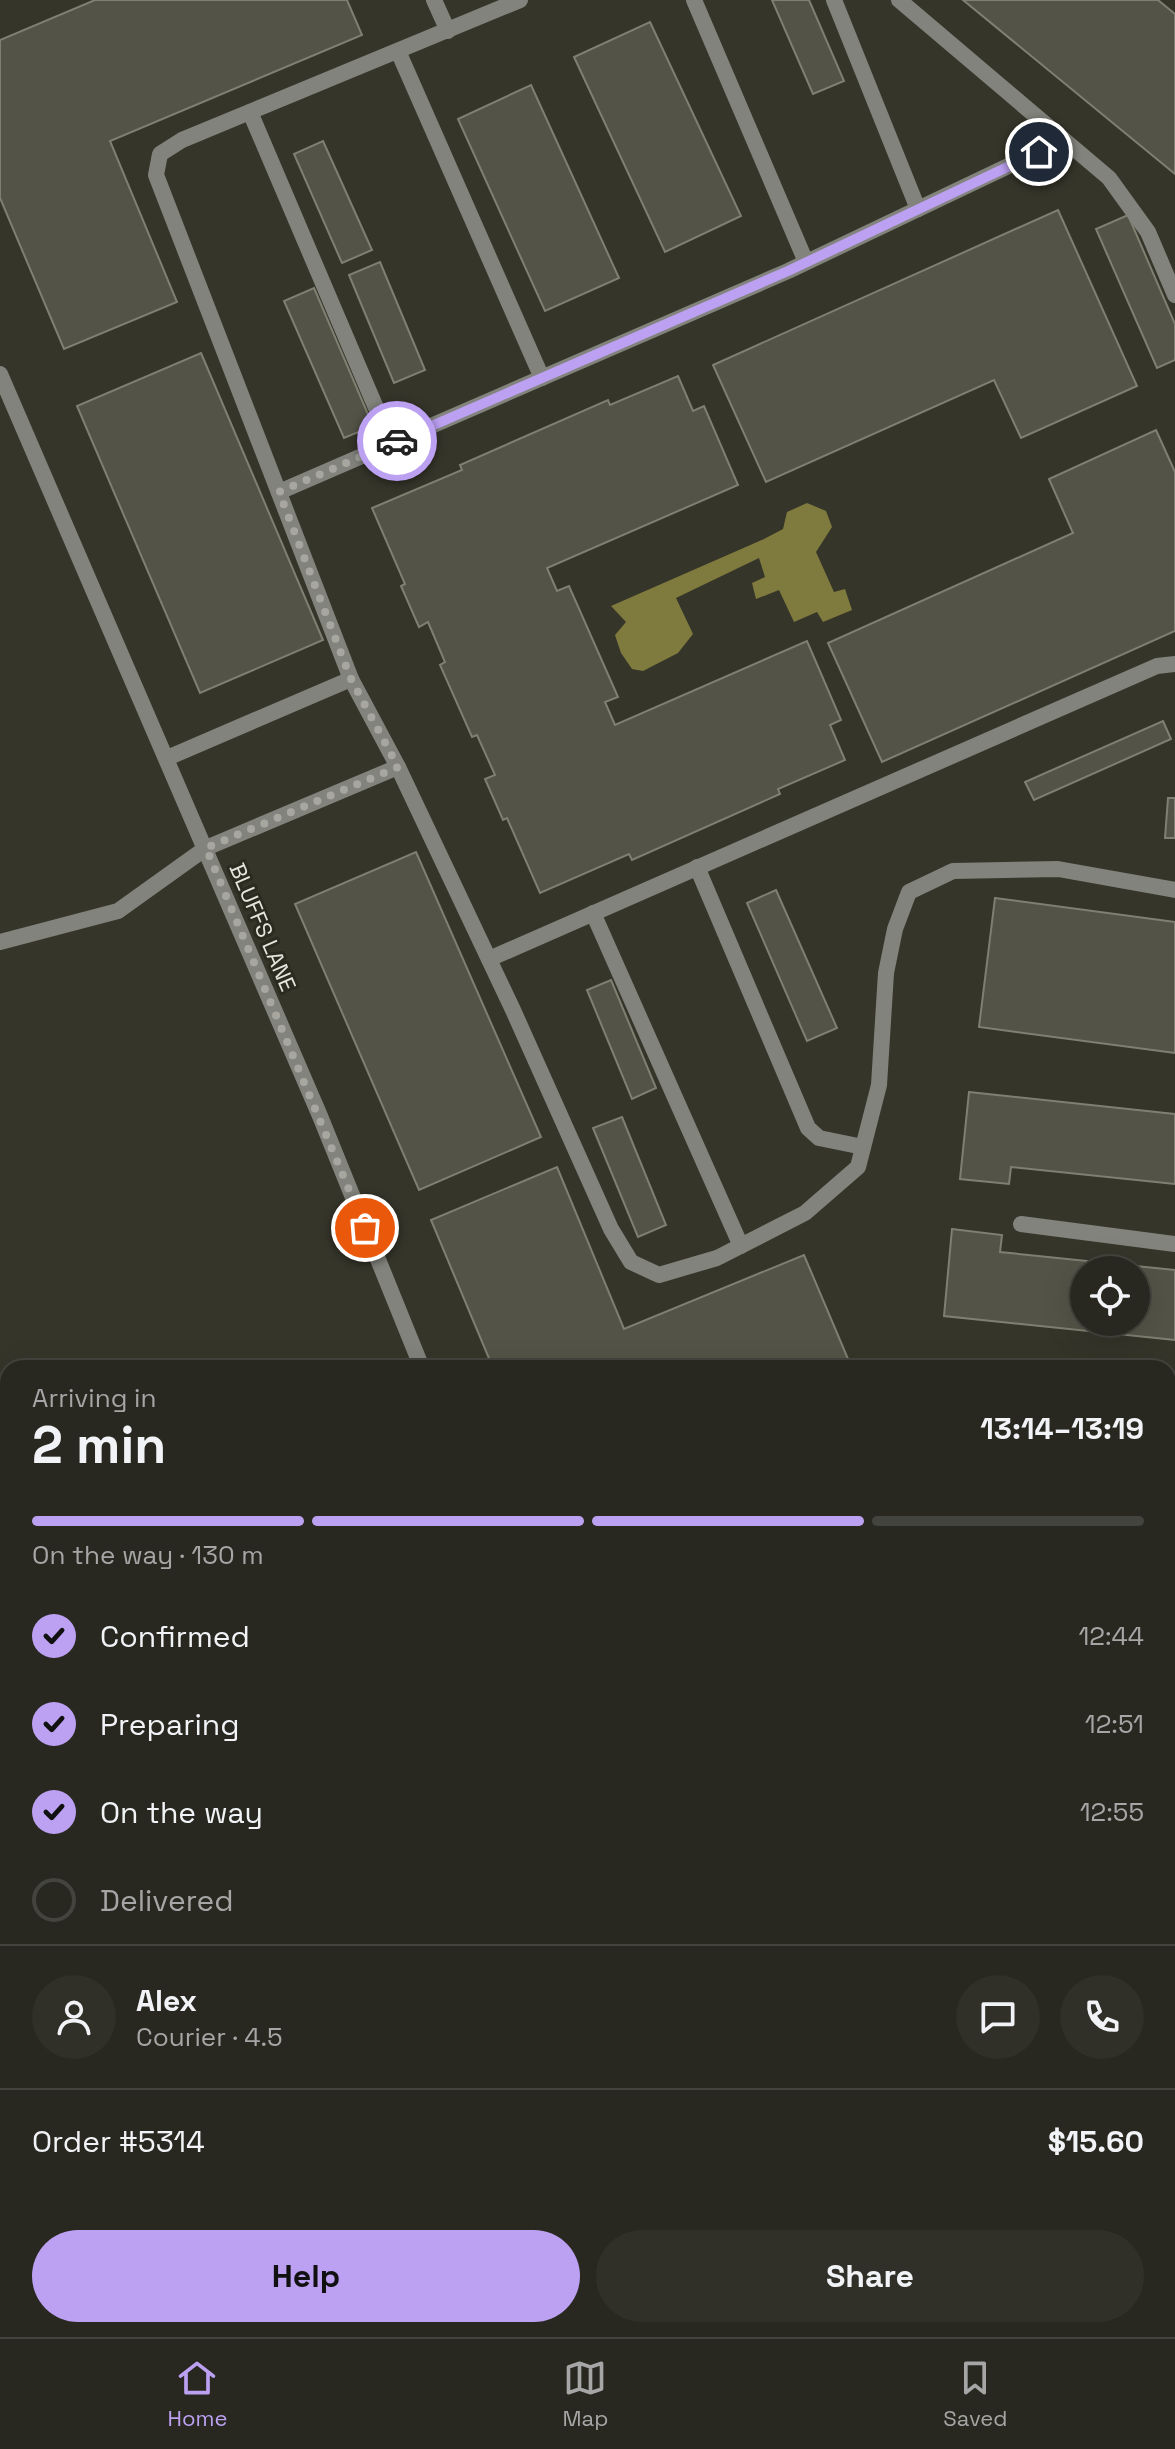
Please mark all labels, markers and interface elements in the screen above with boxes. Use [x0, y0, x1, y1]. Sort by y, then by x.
pin [1005, 118, 1073, 186]
icon: home [1017, 130, 1061, 174]
courier [357, 401, 437, 481]
icon: car [375, 419, 419, 463]
street label: BLUFFS LANE [223, 859, 303, 995]
pin [331, 1194, 399, 1262]
icon: bag [343, 1206, 387, 1250]
map controls [1070, 1256, 1150, 1336]
button: locate [1070, 1256, 1150, 1336]
text: Arriving in [32, 1381, 156, 1415]
text: 13:14–13:19 [980, 1409, 1144, 1448]
text: 2 min [32, 1412, 166, 1478]
text: On the way · 130 m [32, 1538, 264, 1572]
icon: check [32, 1614, 76, 1658]
text: Confirmed [100, 1617, 250, 1656]
text: 12:44 [1078, 1619, 1144, 1653]
icon: check [32, 1702, 76, 1746]
text: Preparing [100, 1705, 239, 1744]
text: 12:51 [1085, 1707, 1144, 1741]
icon: check [32, 1790, 76, 1834]
text: On the way [100, 1793, 263, 1832]
text: 12:55 [1080, 1795, 1144, 1829]
text: Delivered [100, 1881, 234, 1920]
button: person [32, 1975, 116, 2059]
button: chat [956, 1975, 1040, 2059]
button: phone [1060, 1975, 1144, 2059]
text: Alex [136, 1981, 197, 2020]
text: Courier · 4.5 [136, 2020, 283, 2054]
text: Order #5314 [32, 2122, 205, 2161]
text: $15.60 [1048, 2122, 1144, 2161]
button: Help [32, 2230, 580, 2322]
button: Share [596, 2230, 1144, 2322]
tab: Home [168, 2356, 227, 2432]
tab: Map [562, 2356, 608, 2432]
tab: Saved [943, 2356, 1008, 2432]

